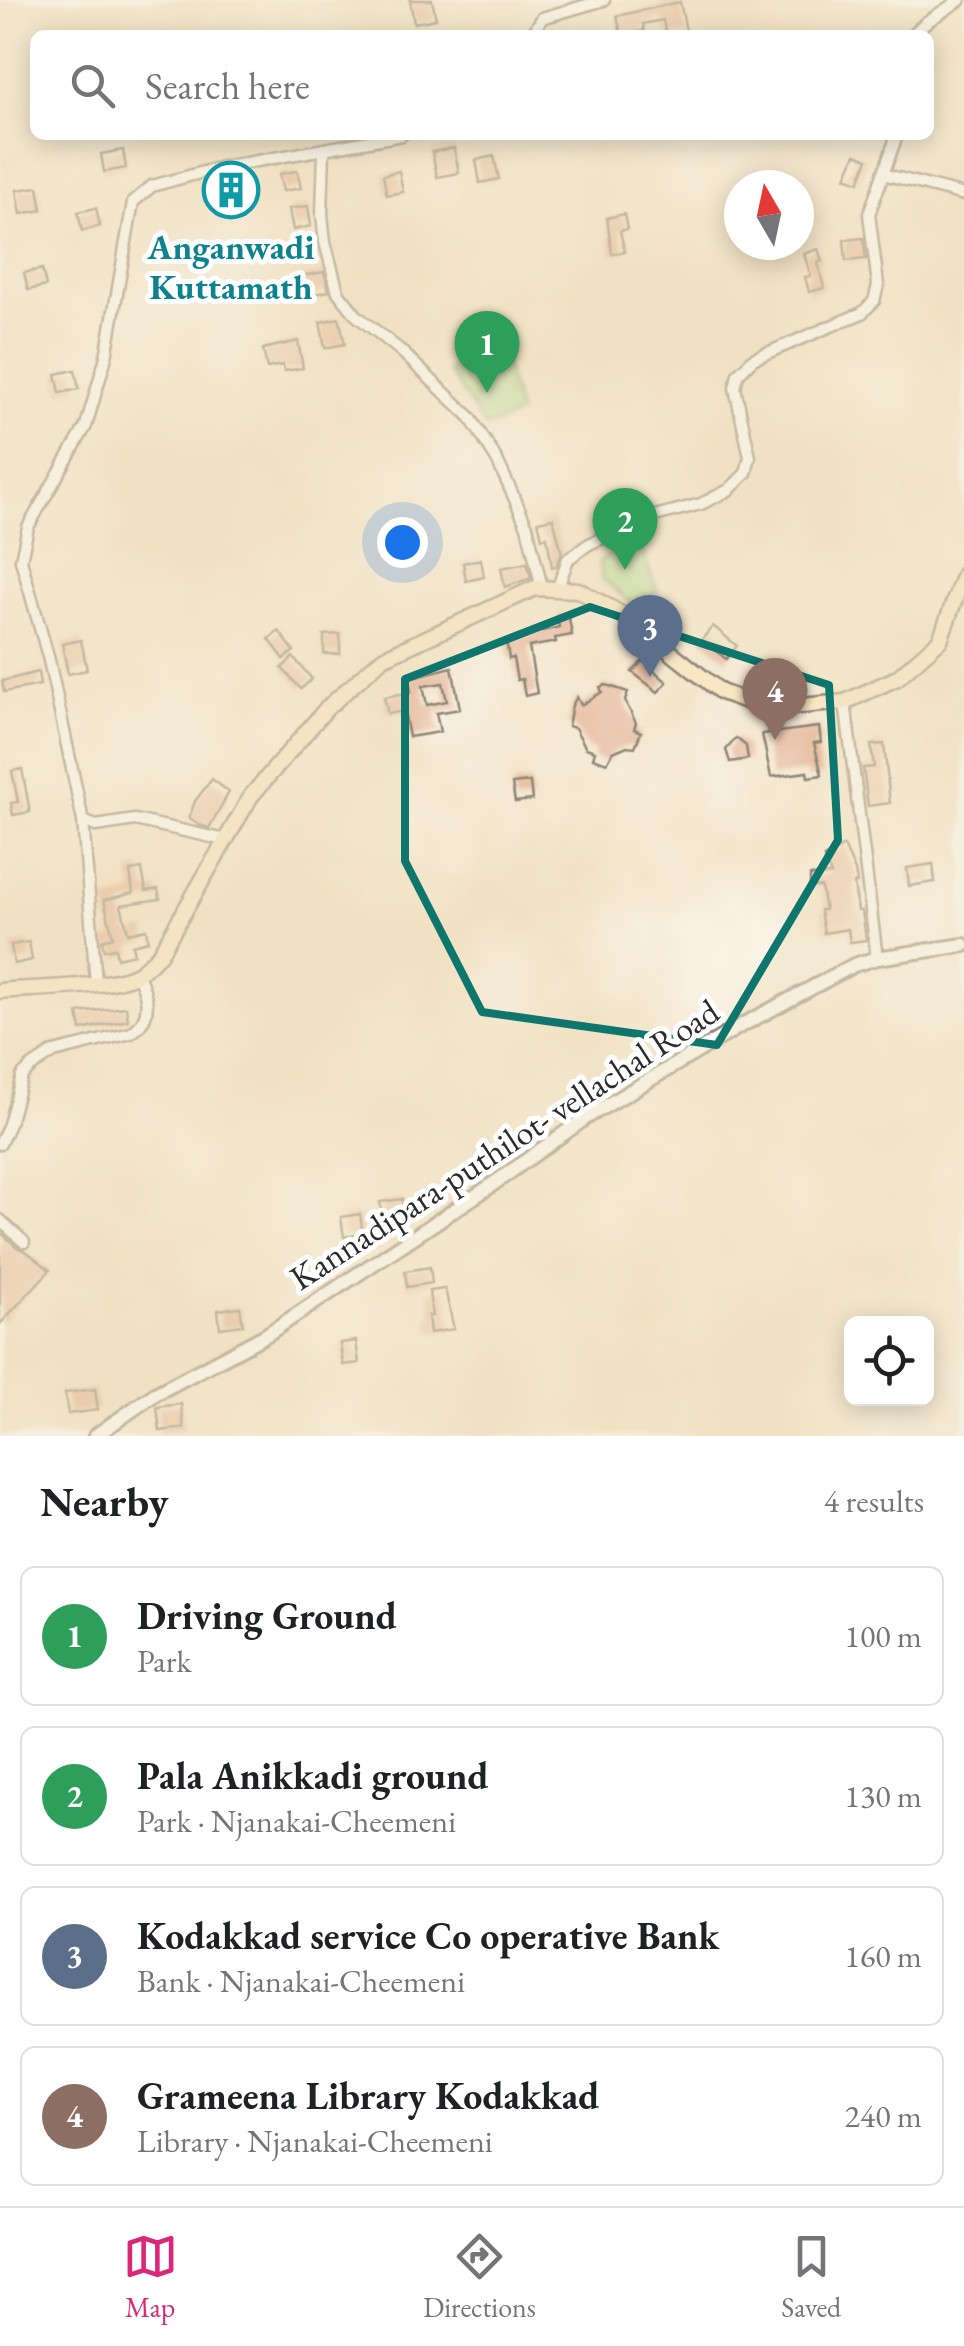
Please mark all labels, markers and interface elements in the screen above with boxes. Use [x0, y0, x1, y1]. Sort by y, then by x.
search box [30, 30, 934, 140]
icon: search [65, 58, 120, 113]
text: Search here [145, 61, 310, 110]
building icon: Anganwadi Kuttamath [201, 160, 261, 220]
north arrow [724, 170, 814, 260]
place label: Anganwadi Kuttamath [146, 224, 315, 309]
pin: 1 [454, 310, 520, 393]
pin: 2 [592, 488, 658, 570]
your location [377, 517, 428, 568]
pin: 3 [618, 594, 682, 677]
pin: 4 [742, 658, 808, 740]
street label: Kannadipara-puthilot- vellachal Road [281, 988, 727, 1300]
map controls [844, 1316, 934, 1406]
button: locate [844, 1316, 934, 1406]
text: Nearby [40, 1474, 169, 1529]
text: 4 results [824, 1480, 924, 1522]
text: Driving Ground [137, 1591, 397, 1640]
text: 1 [66, 1615, 83, 1657]
text: 100 m [845, 1615, 922, 1657]
text: Park [137, 1640, 192, 1682]
text: Pala Anikkadi ground [137, 1751, 489, 1800]
text: 2 [66, 1775, 83, 1817]
text: 130 m [845, 1775, 922, 1817]
text: Park · Njanakai-Cheemeni [137, 1800, 456, 1842]
text: Kodakkad service Co operative Bank [137, 1911, 719, 1960]
text: 3 [66, 1935, 83, 1977]
text: 160 m [845, 1935, 922, 1977]
text: Bank · Njanakai-Cheemeni [137, 1960, 465, 2002]
text: Grameena Library Kodakkad [137, 2071, 599, 2120]
text: 4 [66, 2095, 83, 2137]
text: 240 m [845, 2095, 922, 2137]
text: Library · Njanakai-Cheemeni [137, 2120, 493, 2162]
tab: Map [123, 2229, 178, 2325]
tab: Directions [423, 2229, 536, 2325]
tab: Saved [781, 2229, 841, 2325]

